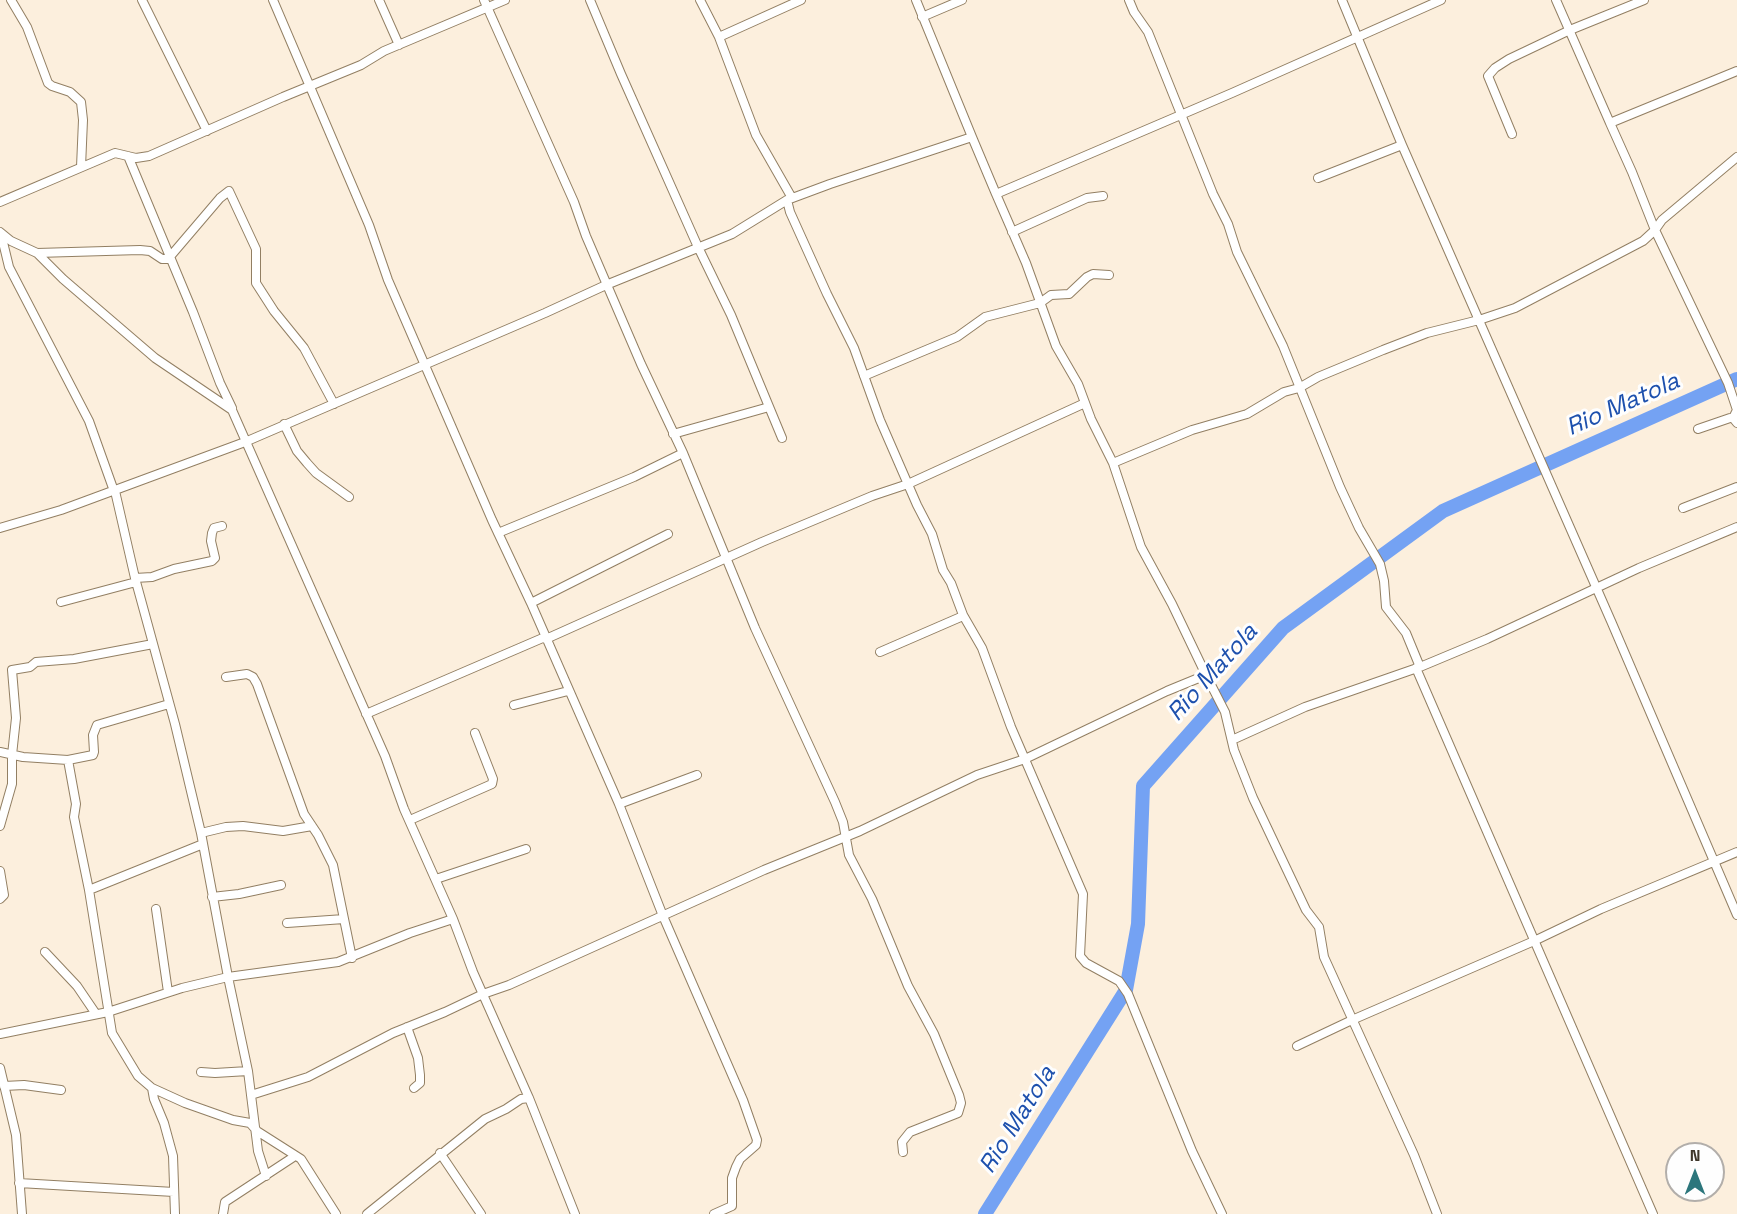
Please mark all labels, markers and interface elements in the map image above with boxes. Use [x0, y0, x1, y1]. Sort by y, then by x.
water label: Rio Matola [1562, 367, 1684, 443]
water label: Rio Matola [1162, 618, 1264, 728]
water label: Rio Matola [974, 1061, 1062, 1179]
north arrow [1665, 1142, 1725, 1202]
text: N [1690, 1145, 1700, 1166]

